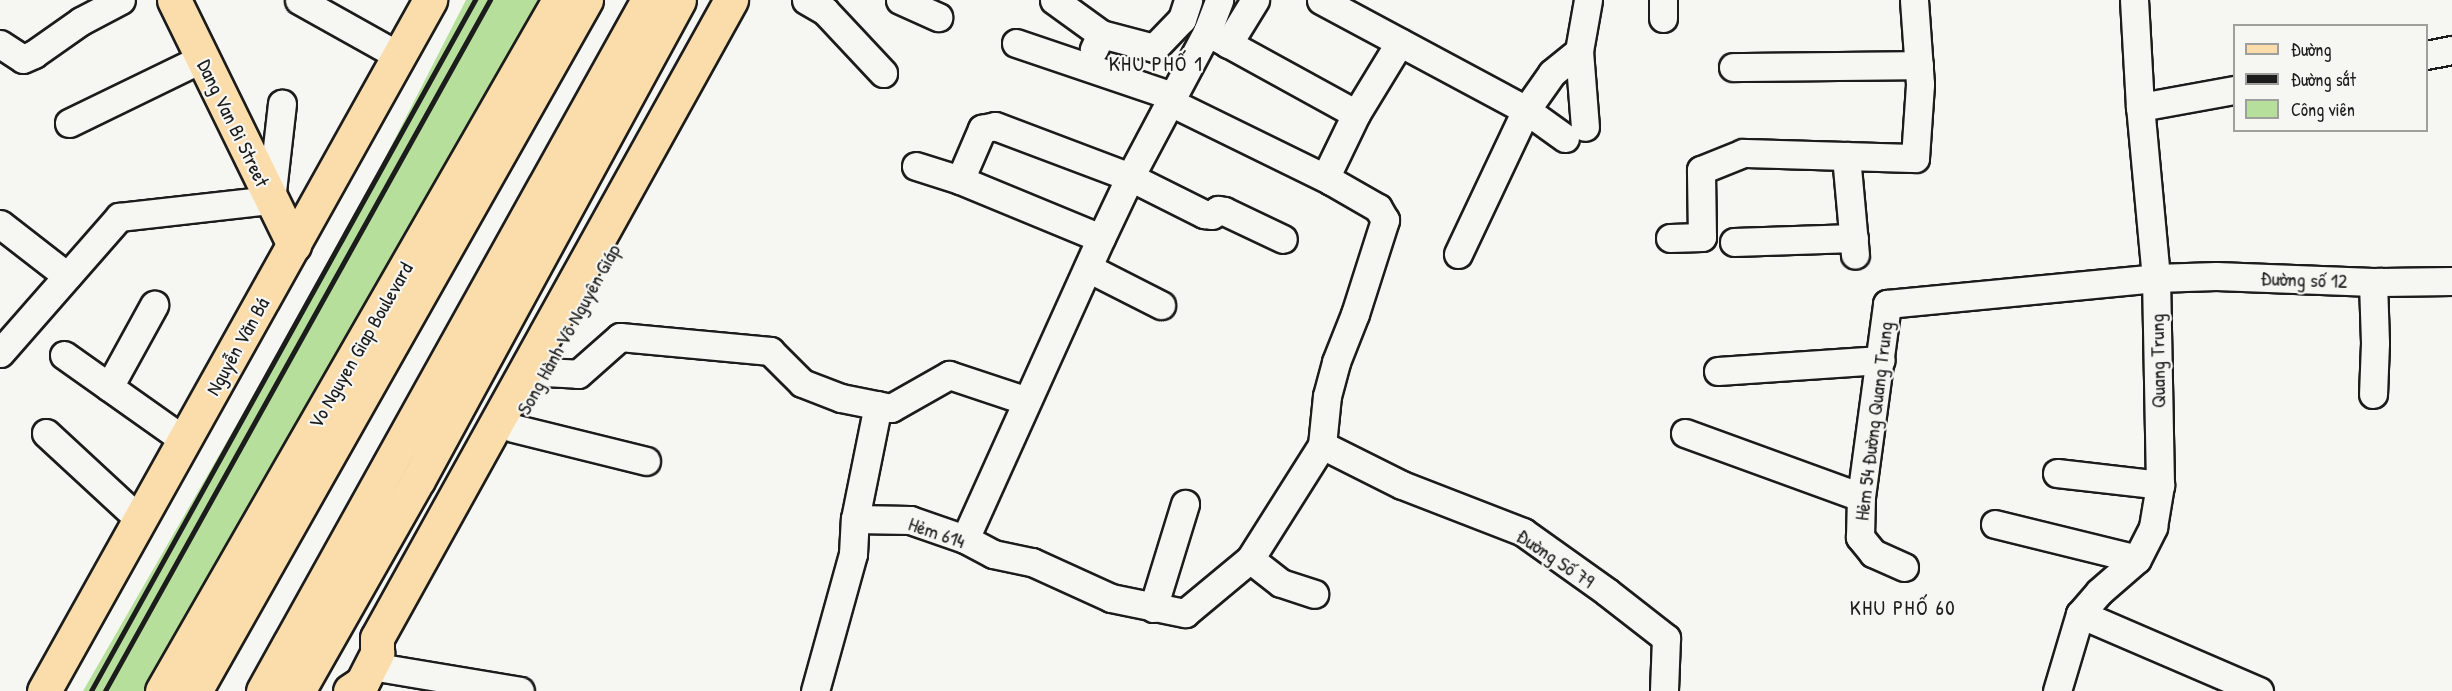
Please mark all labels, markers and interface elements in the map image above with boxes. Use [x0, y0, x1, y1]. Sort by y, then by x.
legend [2233, 24, 2428, 132]
text: Đường [2291, 37, 2332, 62]
district label: KHU PHỐ 1 [1109, 51, 1203, 77]
street label: Dang Van Bi Street [193, 56, 275, 190]
text: Đường sắt [2291, 67, 2356, 92]
text: Công viên [2291, 97, 2355, 122]
street label: Song Hành Võ Nguyên Giáp [511, 240, 625, 418]
street label: Vo Nguyen Giap Boulevard [303, 258, 417, 432]
street label: Đường số 12 [2260, 265, 2348, 293]
street label: Nguyễn Văn Bá [200, 293, 274, 399]
street label: Quang Trung [2144, 314, 2170, 408]
street label: Hẻm 54 Đường Quang Trung [1849, 320, 1897, 522]
street label: Hẻm 614 [906, 511, 968, 553]
street label: Đường Số 79 [1513, 523, 1599, 593]
district label: KHU PHỐ 60 [1850, 595, 1956, 621]

